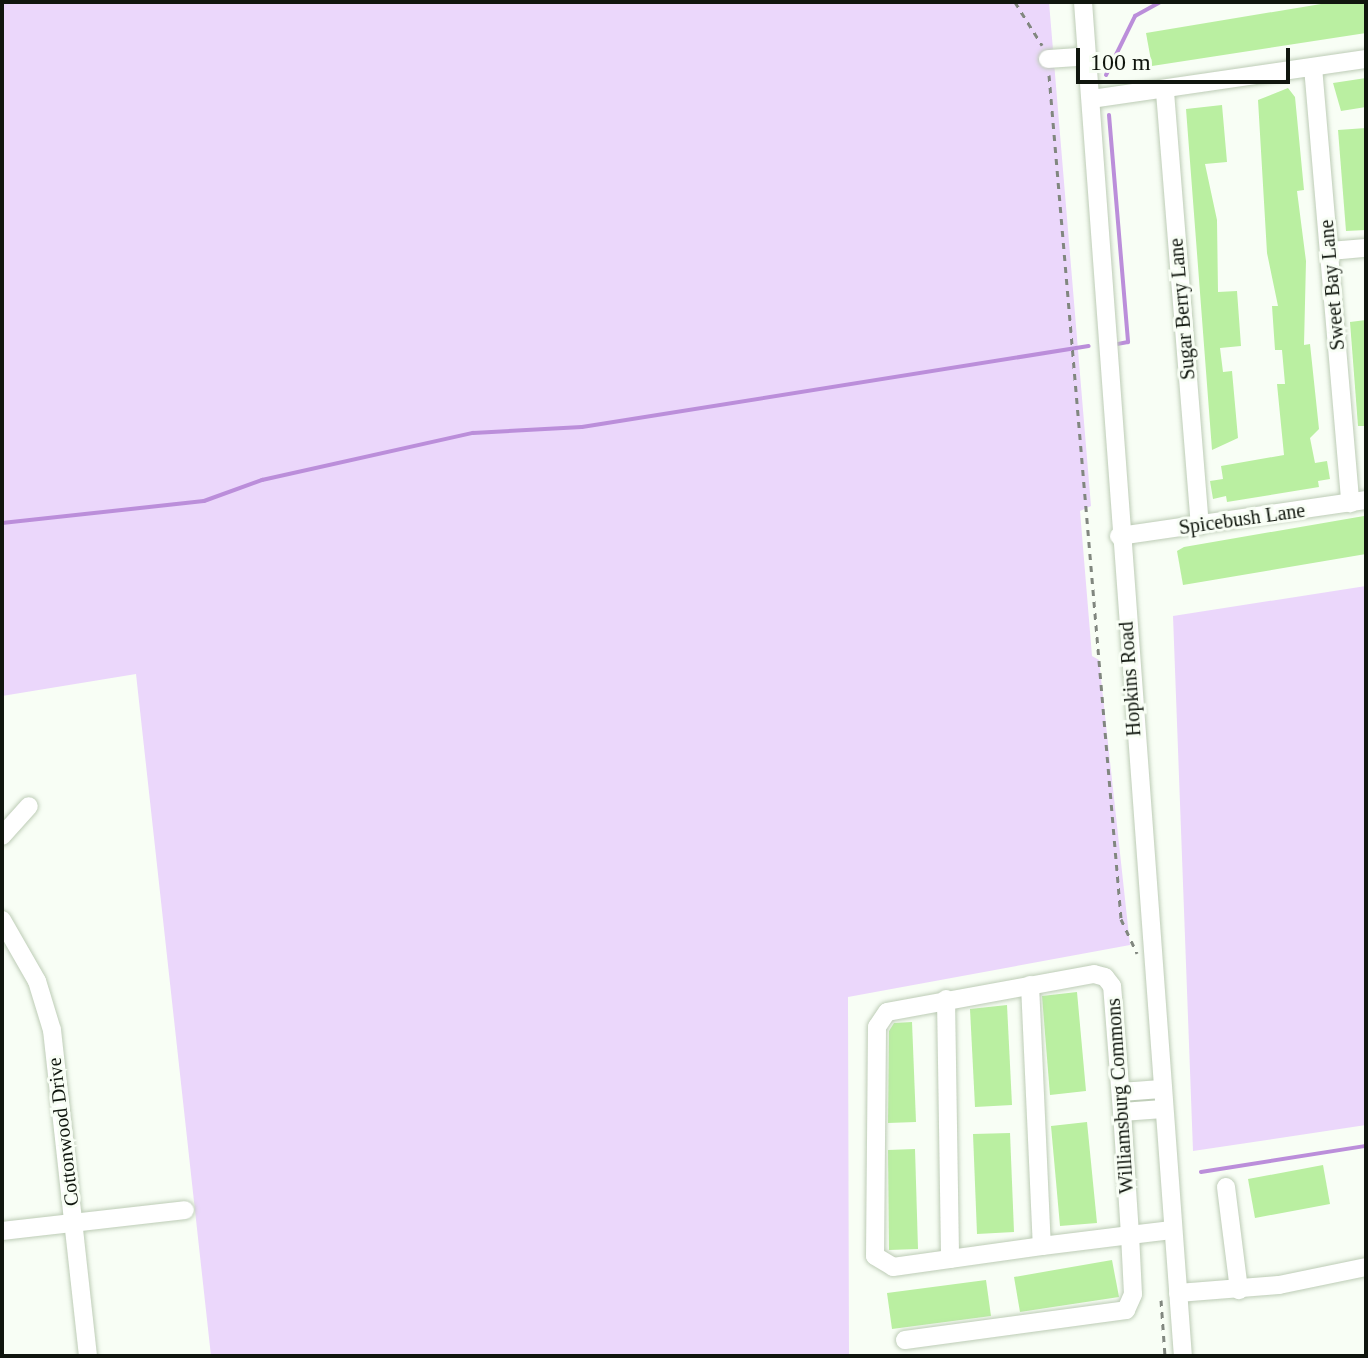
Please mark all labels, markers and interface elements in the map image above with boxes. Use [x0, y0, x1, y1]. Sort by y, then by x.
scale bar [1080, 32, 1294, 82]
text: 100 m [1090, 49, 1151, 75]
street label: Sweet Bay Lane [1314, 219, 1350, 351]
street label: Sugar Berry Lane [1164, 237, 1200, 381]
street label: Spicebush Lane [1177, 498, 1307, 540]
street label: Hopkins Road [1114, 621, 1146, 737]
street label: Williamsburg Commons [1101, 997, 1139, 1195]
street label: Cottonwood Drive [42, 1056, 84, 1208]

